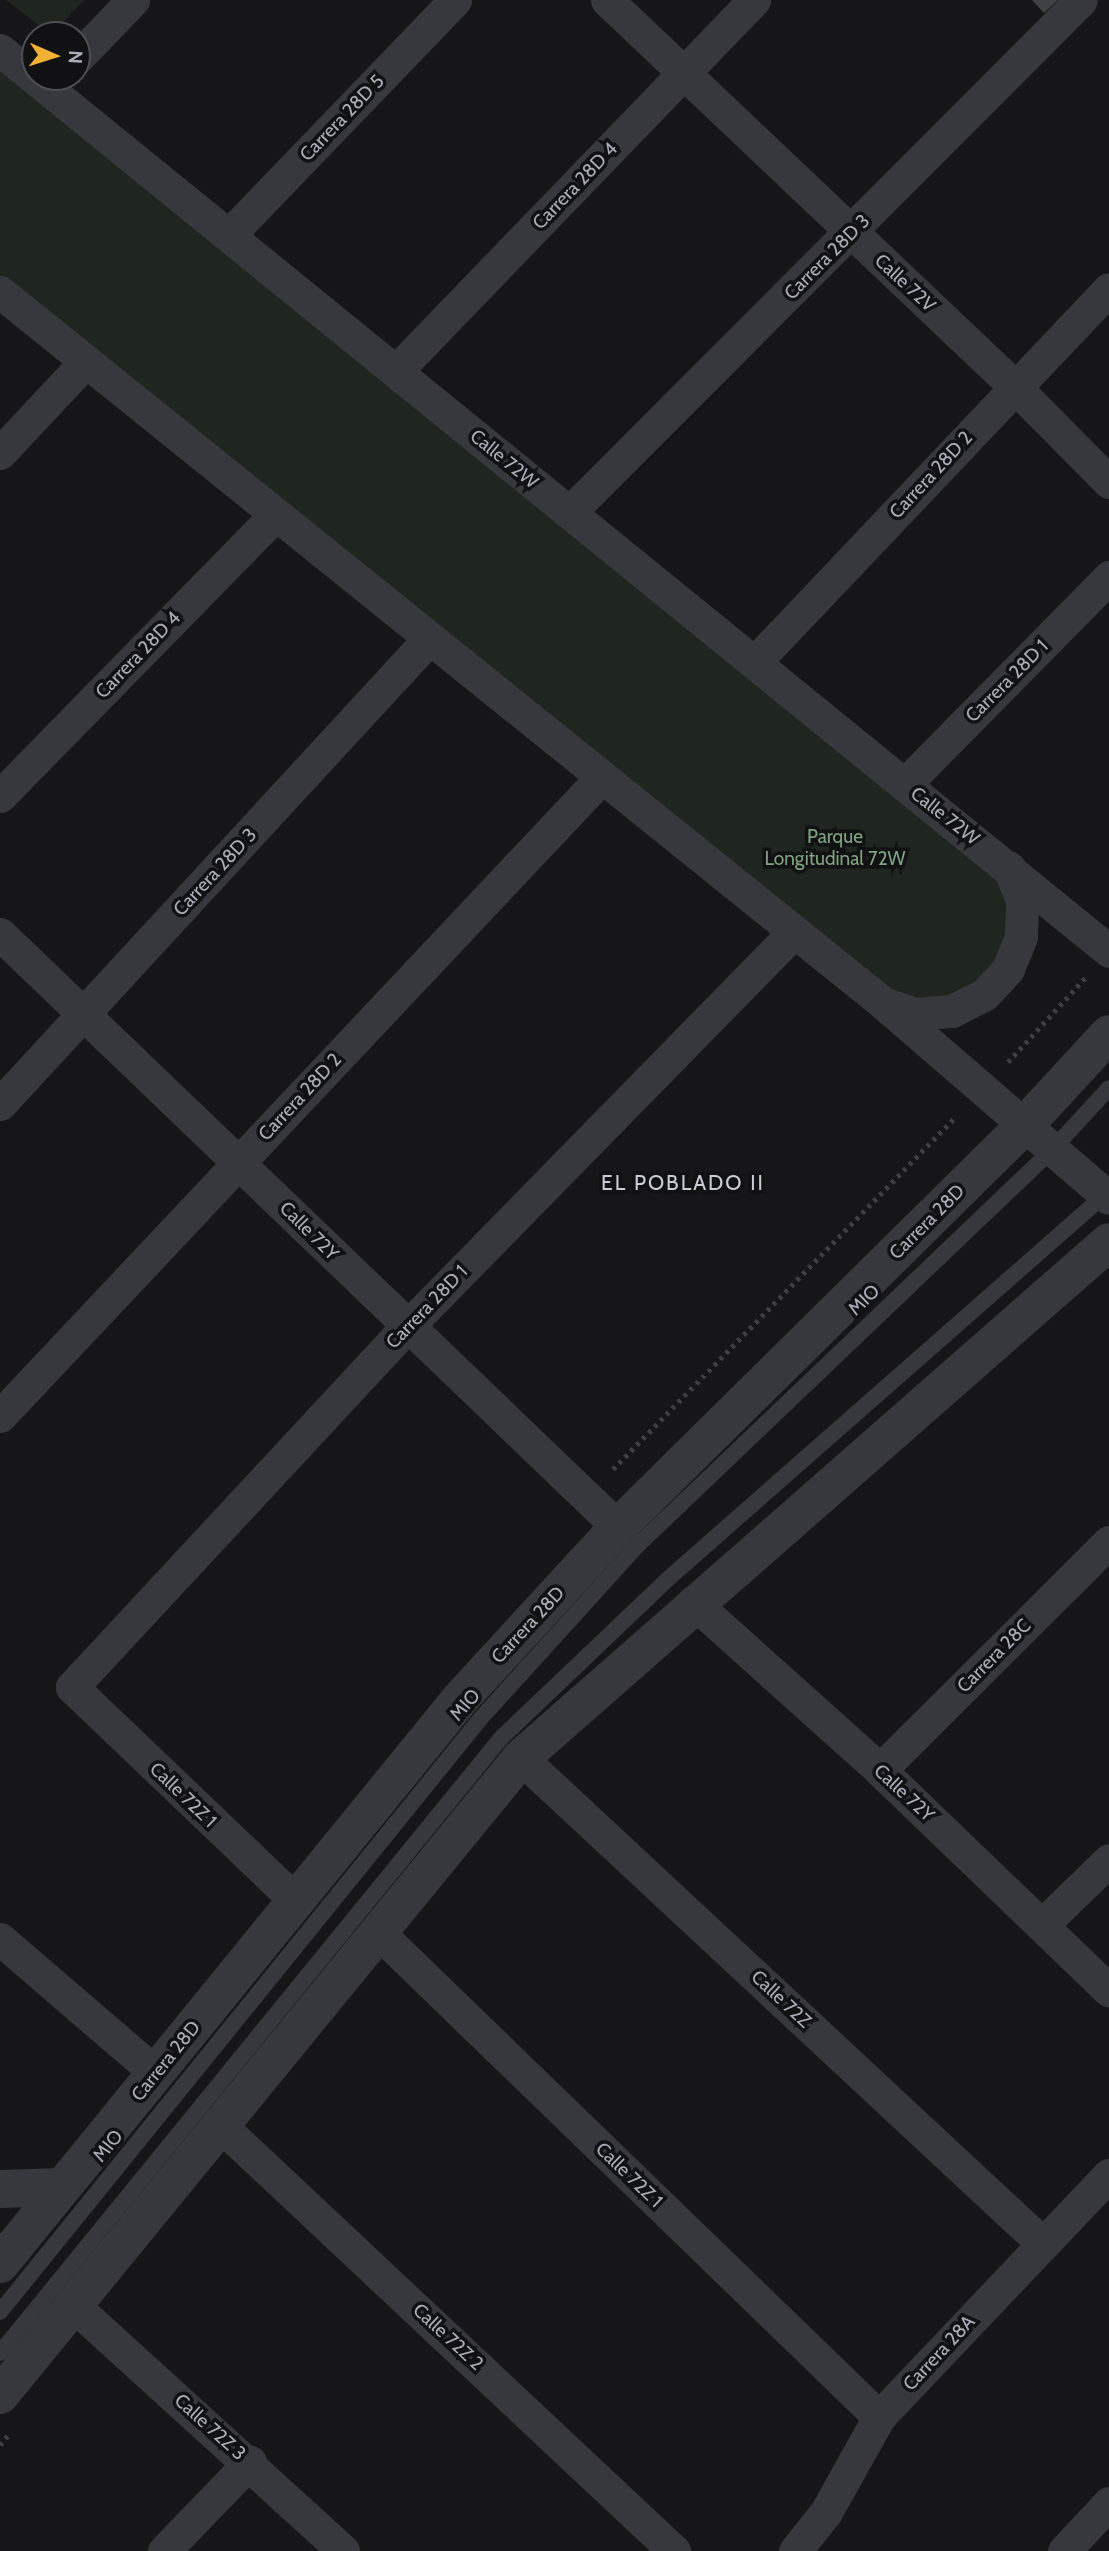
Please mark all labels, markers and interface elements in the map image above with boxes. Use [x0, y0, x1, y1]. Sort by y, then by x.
north arrow [21, 21, 91, 91]
text: N [64, 50, 87, 64]
street label: Carrera 28D 5 [295, 70, 389, 166]
street label: Carrera 28D 4 [528, 138, 622, 234]
street label: Carrera 28D 3 [780, 210, 874, 304]
street label: Calle 72V [870, 249, 940, 317]
street label: Calle 72W [465, 425, 543, 493]
street label: Carrera 28D 2 [885, 427, 977, 523]
street label: Carrera 28D 4 [91, 607, 185, 703]
street label: Carrera 28D 1 [961, 635, 1053, 727]
street label: Calle 72W [906, 782, 984, 850]
street label: Carrera 28D 3 [169, 823, 261, 921]
park label: Parque Longitudinal 72W [764, 826, 906, 870]
street label: Carrera 28D 2 [254, 1049, 346, 1145]
district label: EL POBLADO II [603, 1170, 763, 1196]
street label: Carrera 28D [885, 1180, 969, 1264]
street label: Calle 72Y [275, 1197, 343, 1265]
street label: Carrera 28D 1 [382, 1260, 472, 1354]
street label: MIO [844, 1280, 884, 1320]
street label: Carrera 28D [487, 1582, 569, 1668]
street label: Carrera 28C [952, 1614, 1036, 1698]
street label: MIO [445, 1684, 485, 1726]
street label: Calle 72Z 1 [145, 1758, 221, 1832]
street label: Calle 72Y [869, 1759, 939, 1827]
street label: Calle 72Z [746, 1966, 816, 2032]
street label: Carrera 28D [127, 2016, 205, 2106]
street label: MIO [88, 2125, 128, 2167]
street label: Calle 72Z 1 [591, 2138, 667, 2212]
street label: Calle 72Z 2 [408, 2299, 488, 2375]
street label: Carrera 28A [898, 2311, 980, 2395]
street label: Calle 72Z 3 [170, 2389, 250, 2465]

